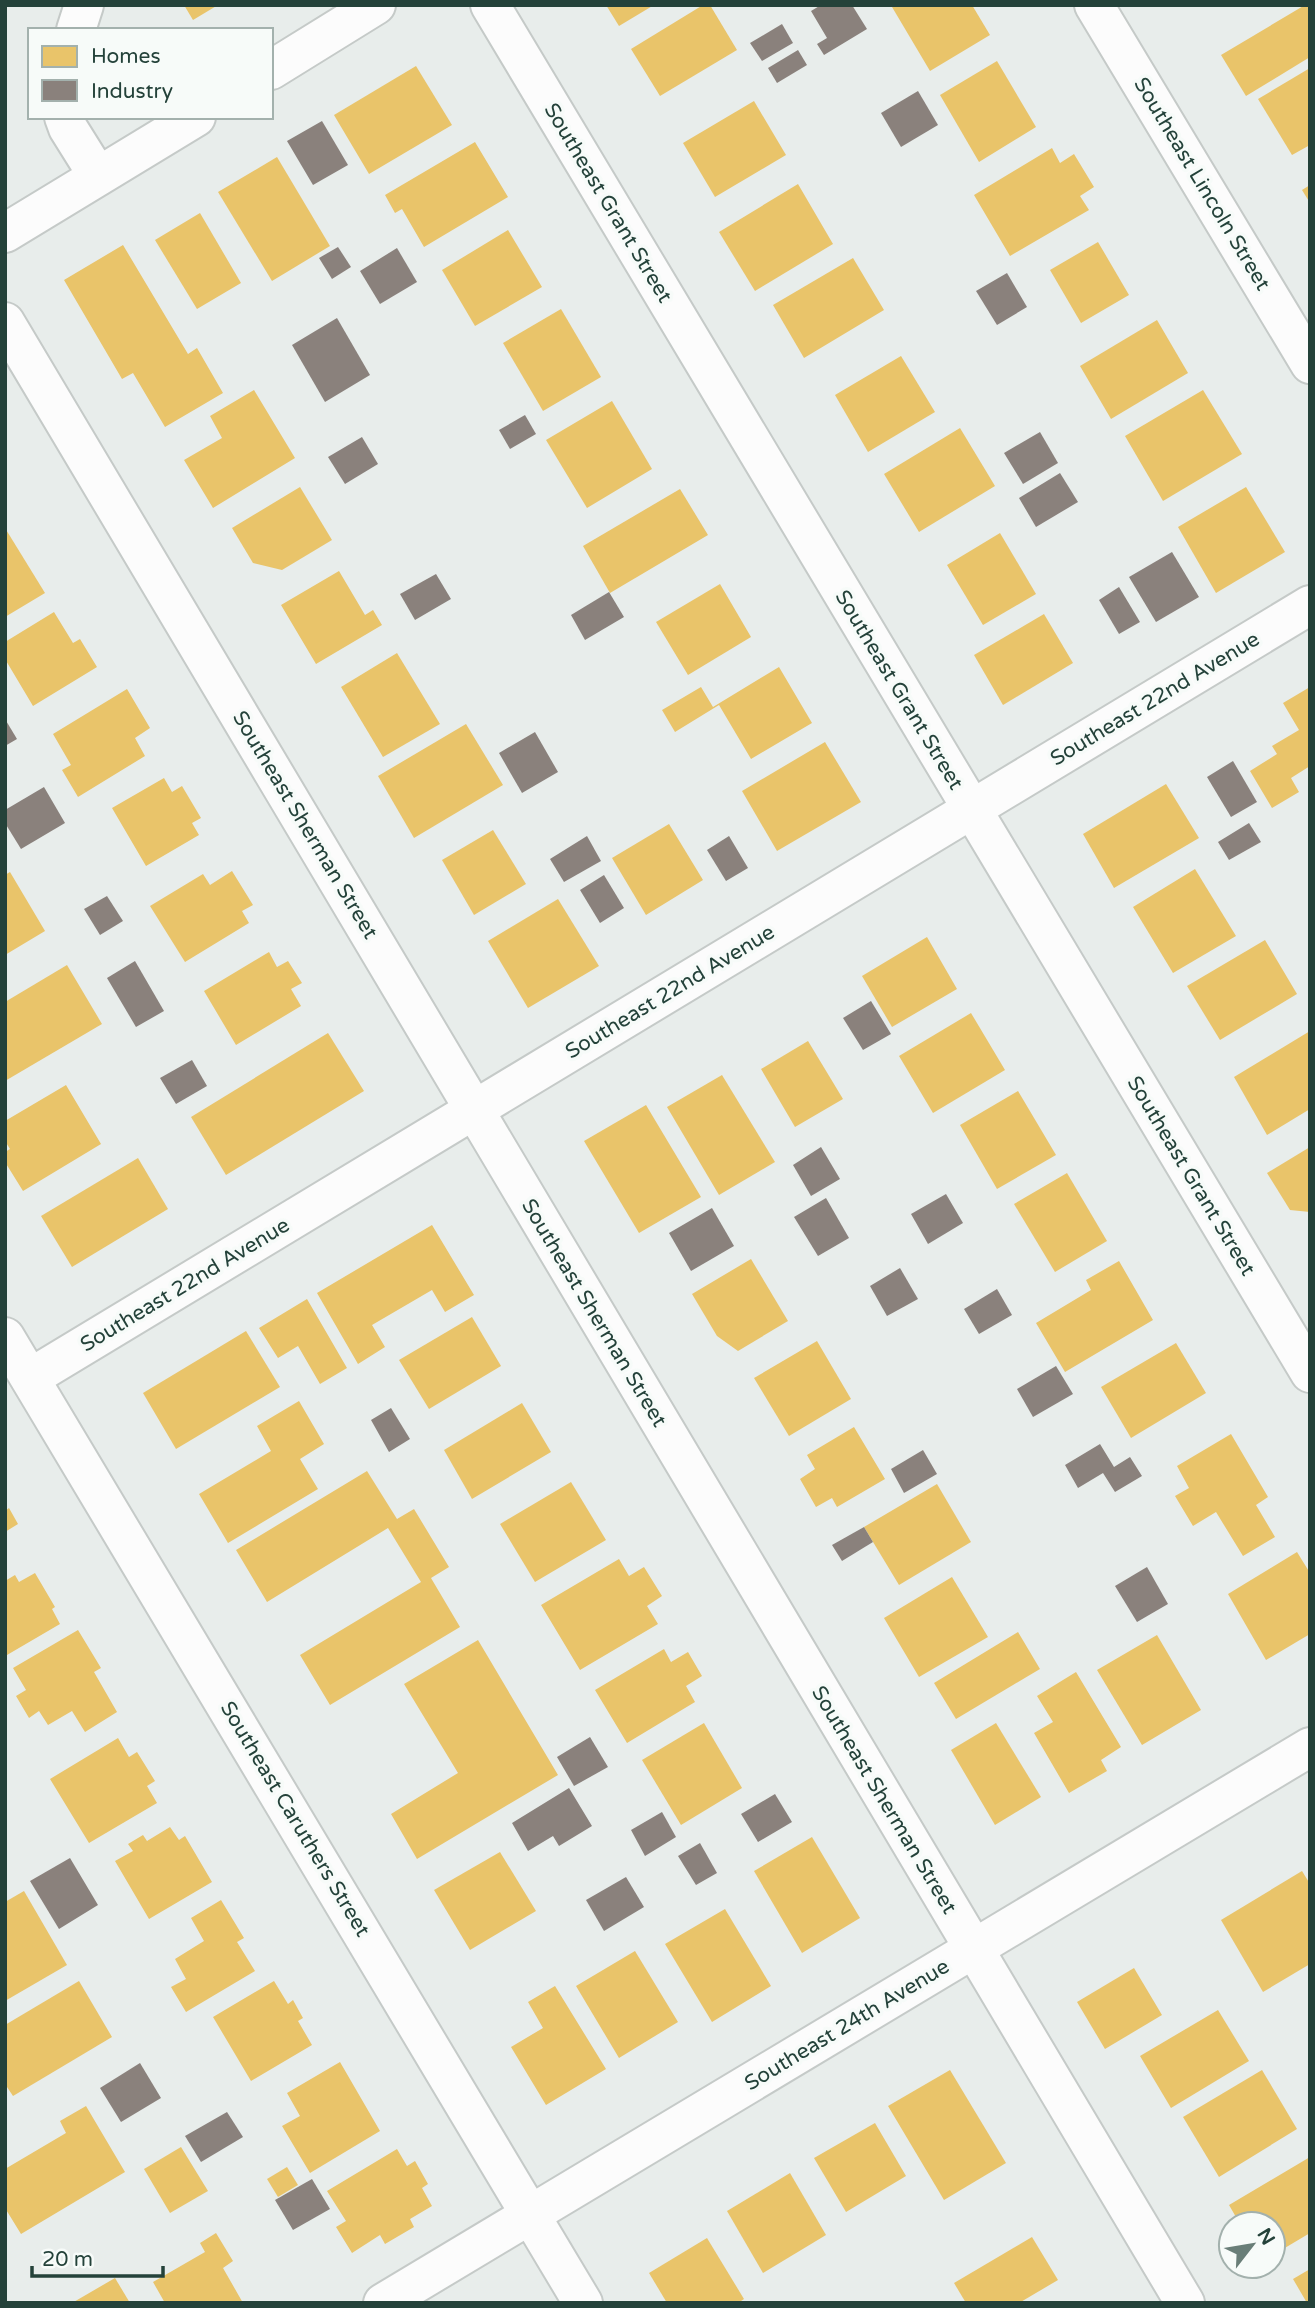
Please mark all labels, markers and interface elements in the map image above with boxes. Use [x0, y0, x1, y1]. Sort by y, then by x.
legend [28, 28, 273, 119]
text: Homes [91, 44, 161, 69]
street label: Southeast Lincoln Street [1128, 73, 1276, 295]
text: Industry [91, 79, 173, 104]
street label: Southeast Grant Street [539, 99, 677, 307]
street label: Southeast Grant Street [830, 586, 968, 794]
street label: Southeast 22nd Avenue [1046, 627, 1264, 771]
street label: Southeast Sherman Street [227, 707, 383, 943]
street label: Southeast 22nd Avenue [561, 920, 779, 1064]
street label: Southeast Grant Street [1122, 1072, 1260, 1280]
street label: Southeast Sherman Street [516, 1195, 672, 1431]
street label: Southeast 22nd Avenue [76, 1213, 294, 1357]
street label: Southeast Sherman Street [806, 1682, 962, 1918]
street label: Southeast Caruthers Street [215, 1697, 375, 1941]
street label: Southeast 24th Avenue [740, 1954, 954, 2096]
north arrow [1217, 2210, 1287, 2280]
text: N [1252, 2225, 1279, 2249]
scale bar [32, 2234, 163, 2278]
text: 20 m [42, 2247, 93, 2272]

